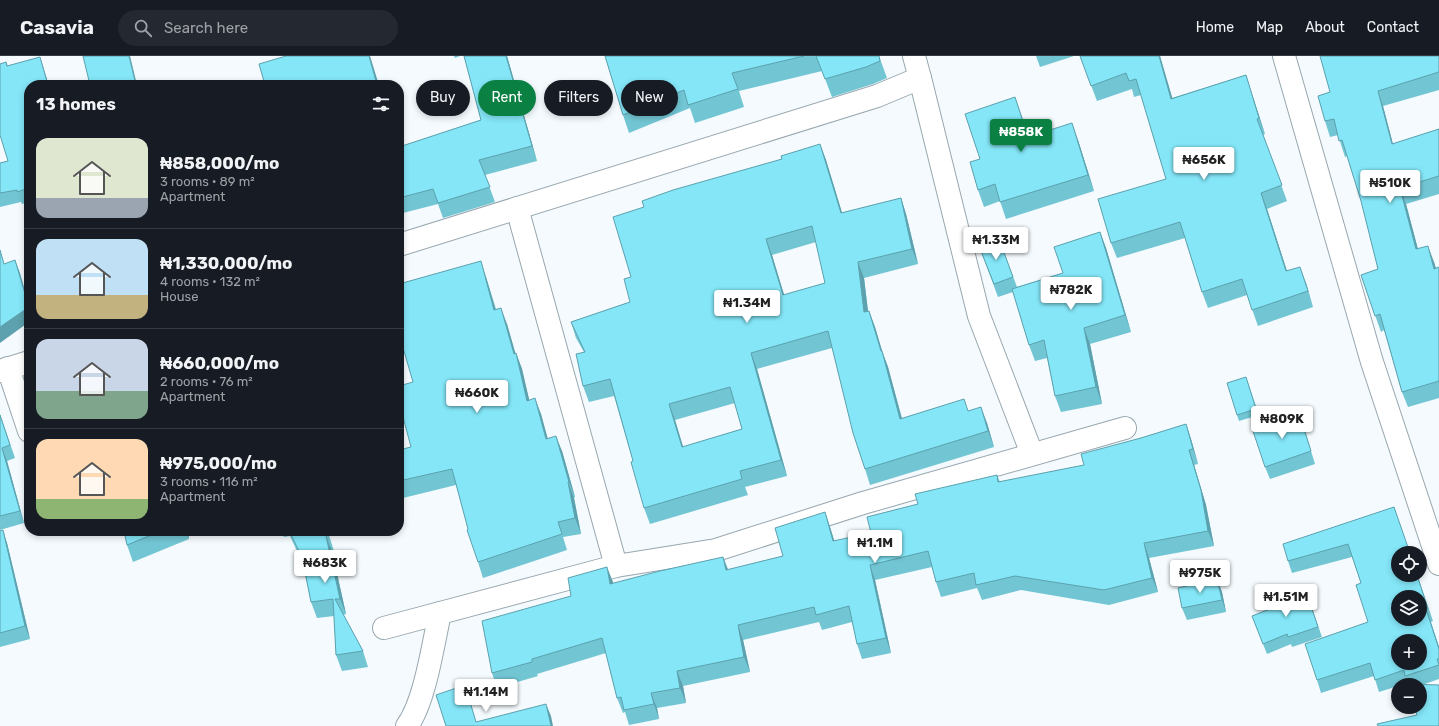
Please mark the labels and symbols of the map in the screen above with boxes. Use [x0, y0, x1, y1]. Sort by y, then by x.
pin: ₦858K [993, 119, 1049, 153]
pin: ₦656K [1176, 147, 1232, 181]
pin: ₦510K [1362, 170, 1418, 204]
pin: ₦1.33M [963, 227, 1029, 261]
pin: ₦782K [1043, 277, 1099, 311]
pin: ₦1.34M [714, 290, 780, 324]
pin: ₦660K [449, 380, 505, 414]
pin: ₦809K [1254, 406, 1310, 440]
pin: ₦1.1M [847, 530, 903, 564]
pin: ₦683K [297, 550, 353, 584]
pin: ₦975K [1172, 560, 1228, 594]
pin: ₦1.51M [1253, 584, 1319, 618]
pin: ₦1.14M [453, 679, 519, 713]

